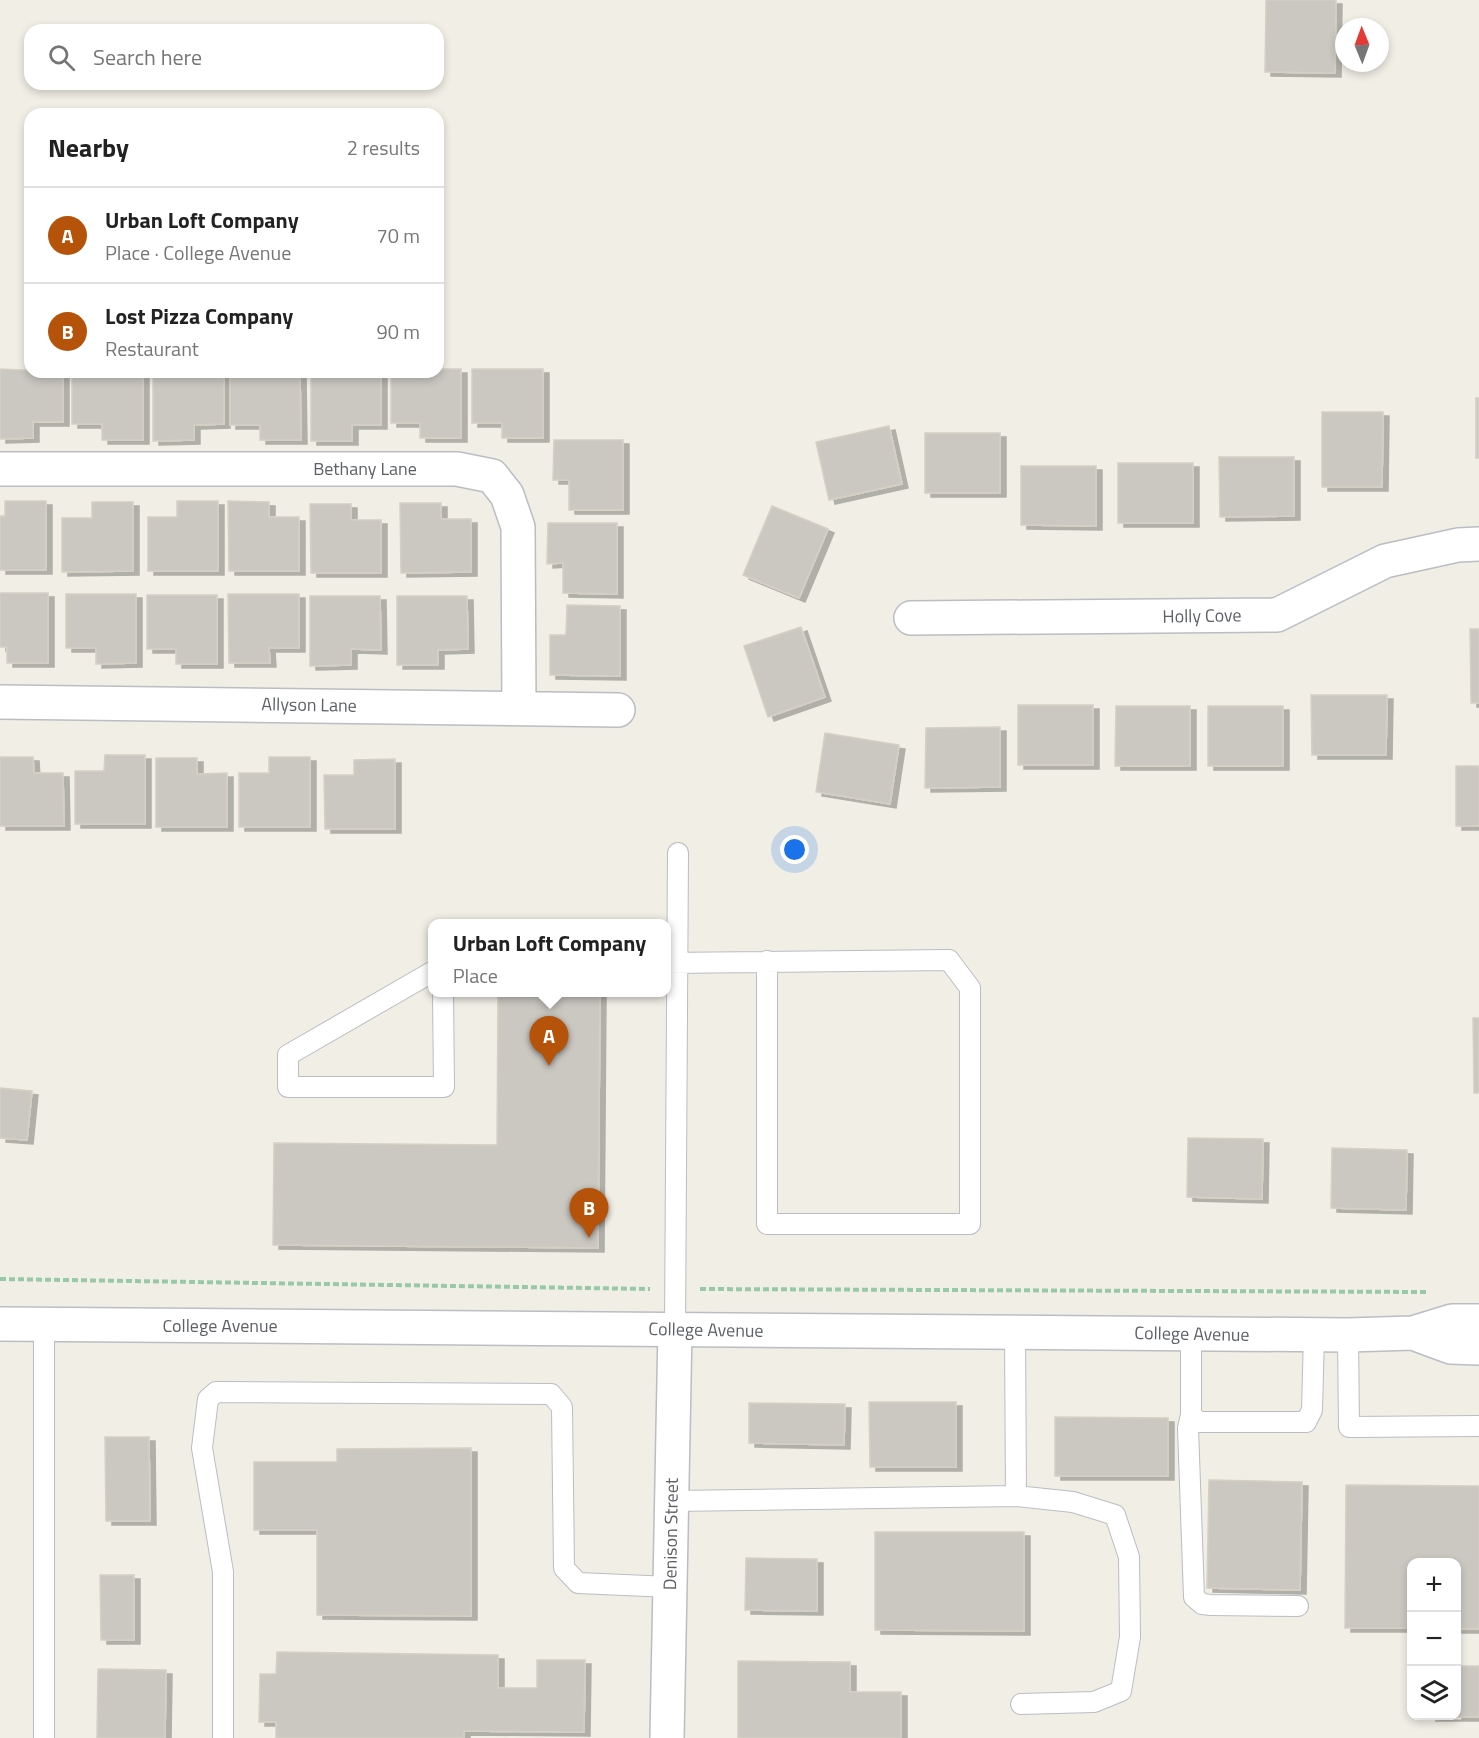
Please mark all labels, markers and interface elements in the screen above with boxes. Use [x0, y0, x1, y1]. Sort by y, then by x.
north arrow [1335, 18, 1389, 72]
search box [24, 24, 444, 90]
text: Search here [93, 40, 202, 74]
icon: search [45, 41, 78, 74]
text: Nearby [48, 128, 129, 167]
text: 2 results [347, 132, 420, 163]
text: Urban Loft Company [105, 203, 299, 237]
text: A [61, 220, 74, 251]
text: 70 m [376, 220, 420, 251]
text: Place · College Avenue [105, 237, 291, 268]
text: Lost Pizza Company [105, 299, 293, 333]
text: B [61, 316, 74, 347]
text: 90 m [376, 316, 420, 347]
text: Restaurant [105, 333, 199, 364]
street label: Bethany Lane [313, 455, 417, 482]
street label: Holly Cove [1162, 601, 1242, 630]
street label: Allyson Lane [261, 690, 357, 719]
your location [780, 835, 809, 864]
popup [428, 919, 671, 997]
text: Urban Loft Company [453, 926, 646, 960]
text: Place [453, 960, 498, 991]
pin: A [530, 1016, 568, 1066]
pin: B [570, 1188, 608, 1238]
street label: College Avenue [162, 1312, 278, 1339]
street label: College Avenue [648, 1315, 764, 1344]
street label: College Avenue [1134, 1319, 1250, 1348]
street label: Denison Street [656, 1477, 685, 1590]
map controls [1407, 1558, 1461, 1720]
button: + [1407, 1558, 1461, 1612]
button: − [1407, 1612, 1461, 1666]
button: layers [1407, 1666, 1461, 1720]

